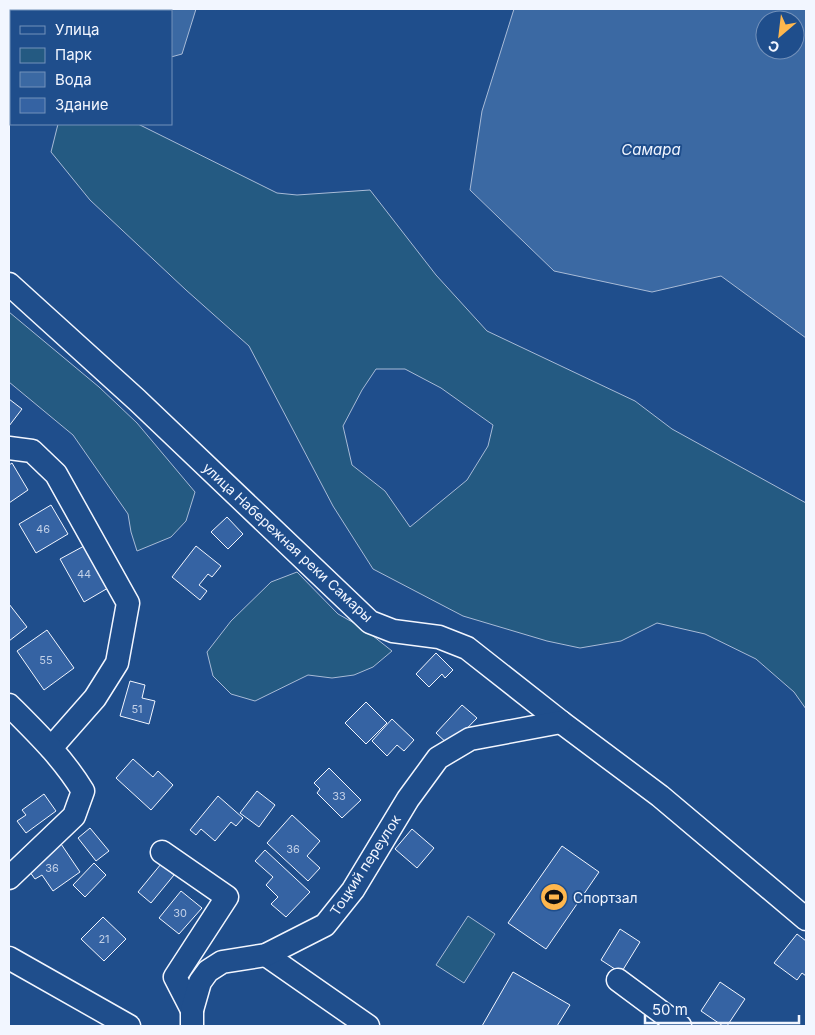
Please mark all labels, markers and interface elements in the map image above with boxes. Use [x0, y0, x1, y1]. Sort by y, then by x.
legend [10, 10, 172, 125]
north arrow [755, 10, 805, 60]
text: Улица [55, 20, 99, 39]
text: С [765, 37, 782, 57]
text: Парк [55, 45, 92, 64]
text: Вода [55, 70, 92, 89]
text: Здание [55, 95, 109, 114]
water label: Самара [621, 140, 681, 159]
street label: улица Набережная реки Самары [199, 459, 377, 625]
house number: 46 [36, 522, 50, 536]
house number: 44 [77, 567, 91, 581]
house number: 55 [39, 653, 53, 667]
house number: 51 [131, 702, 143, 716]
house number: 33 [332, 789, 346, 803]
street label: Тоцкий переулок [326, 811, 404, 919]
house number: 36 [286, 842, 300, 856]
house number: 36 [45, 861, 59, 875]
sports icon: Спортзал [539, 882, 569, 912]
place label: Спортзал [573, 889, 638, 906]
house number: 30 [173, 906, 187, 920]
house number: 21 [98, 932, 110, 946]
scale bar [645, 992, 799, 1024]
text: 50 m [652, 1000, 688, 1019]

